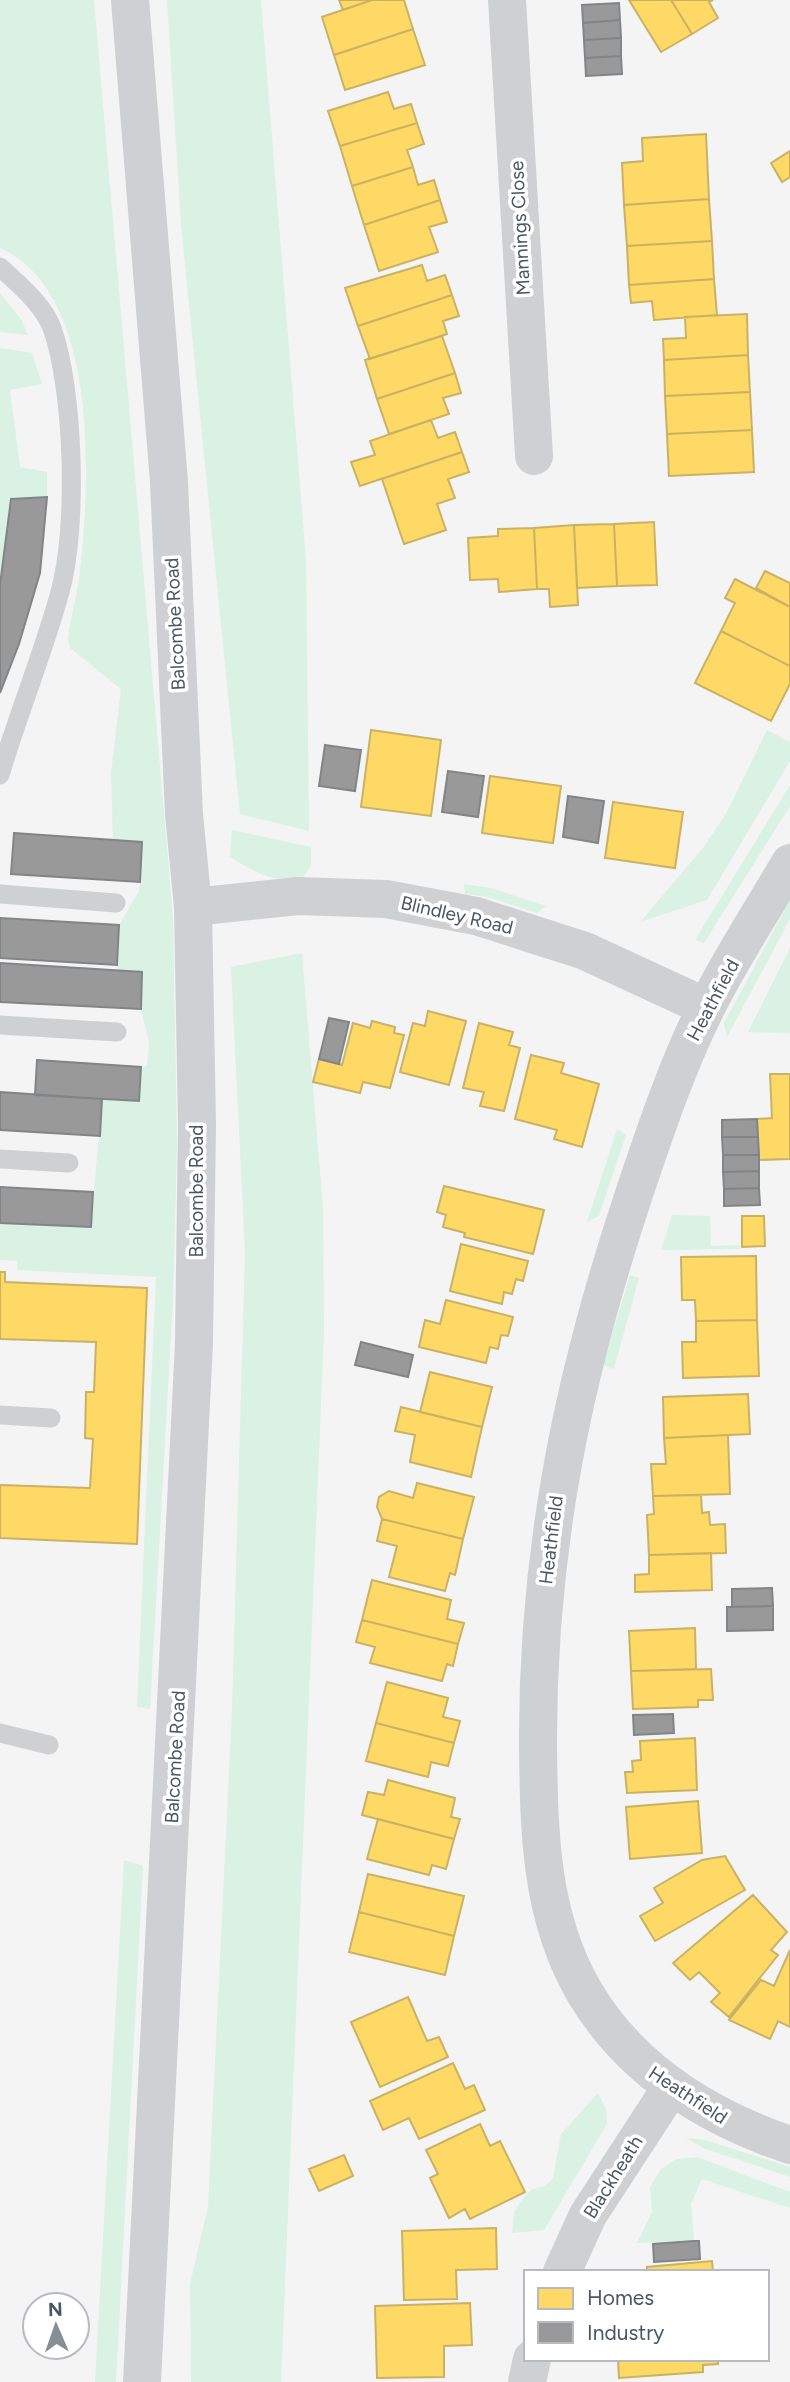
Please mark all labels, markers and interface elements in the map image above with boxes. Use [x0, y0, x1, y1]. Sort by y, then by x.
street label: Mannings Close [505, 160, 535, 296]
street label: Balcombe Road [160, 557, 190, 691]
street label: Blindley Road [399, 891, 515, 939]
street label: Heathfield [682, 955, 744, 1045]
street label: Balcombe Road [185, 1125, 208, 1257]
street label: Heathfield [534, 1494, 568, 1586]
street label: Balcombe Road [160, 1690, 190, 1824]
street label: Heathfield [644, 2061, 732, 2129]
street label: Blackheath [578, 2131, 648, 2223]
legend [524, 2270, 769, 2361]
text: Homes [587, 2285, 654, 2310]
north arrow [21, 2291, 91, 2361]
text: N [48, 2298, 63, 2321]
text: Industry [587, 2320, 664, 2345]

